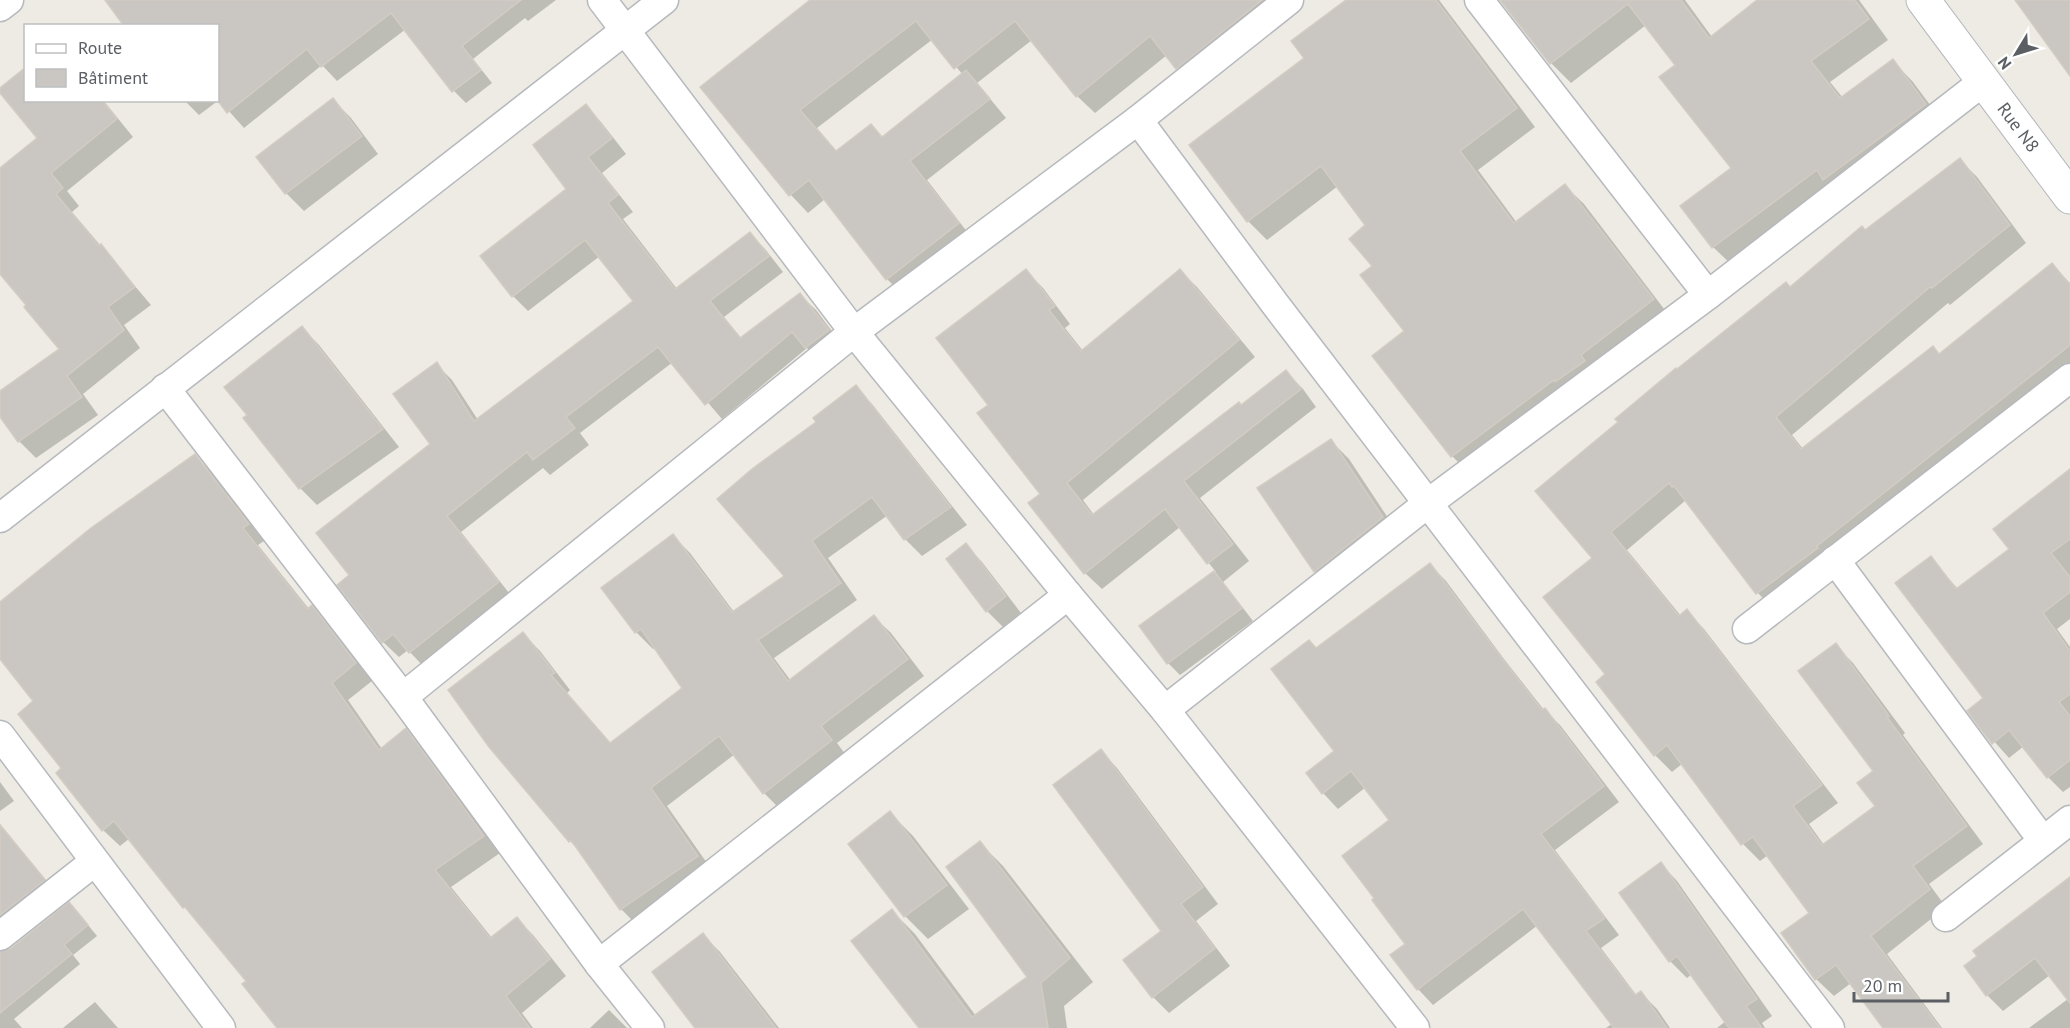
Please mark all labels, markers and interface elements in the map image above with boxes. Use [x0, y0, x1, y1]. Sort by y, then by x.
legend [24, 24, 219, 102]
north arrow [1986, 24, 2046, 84]
text: Route [78, 36, 122, 59]
text: N [1993, 53, 2015, 74]
text: Bâtiment [78, 66, 148, 89]
street label: Rue N8 [1992, 98, 2044, 157]
scale bar [1854, 965, 1948, 1003]
text: 20 m [1863, 974, 1902, 997]

